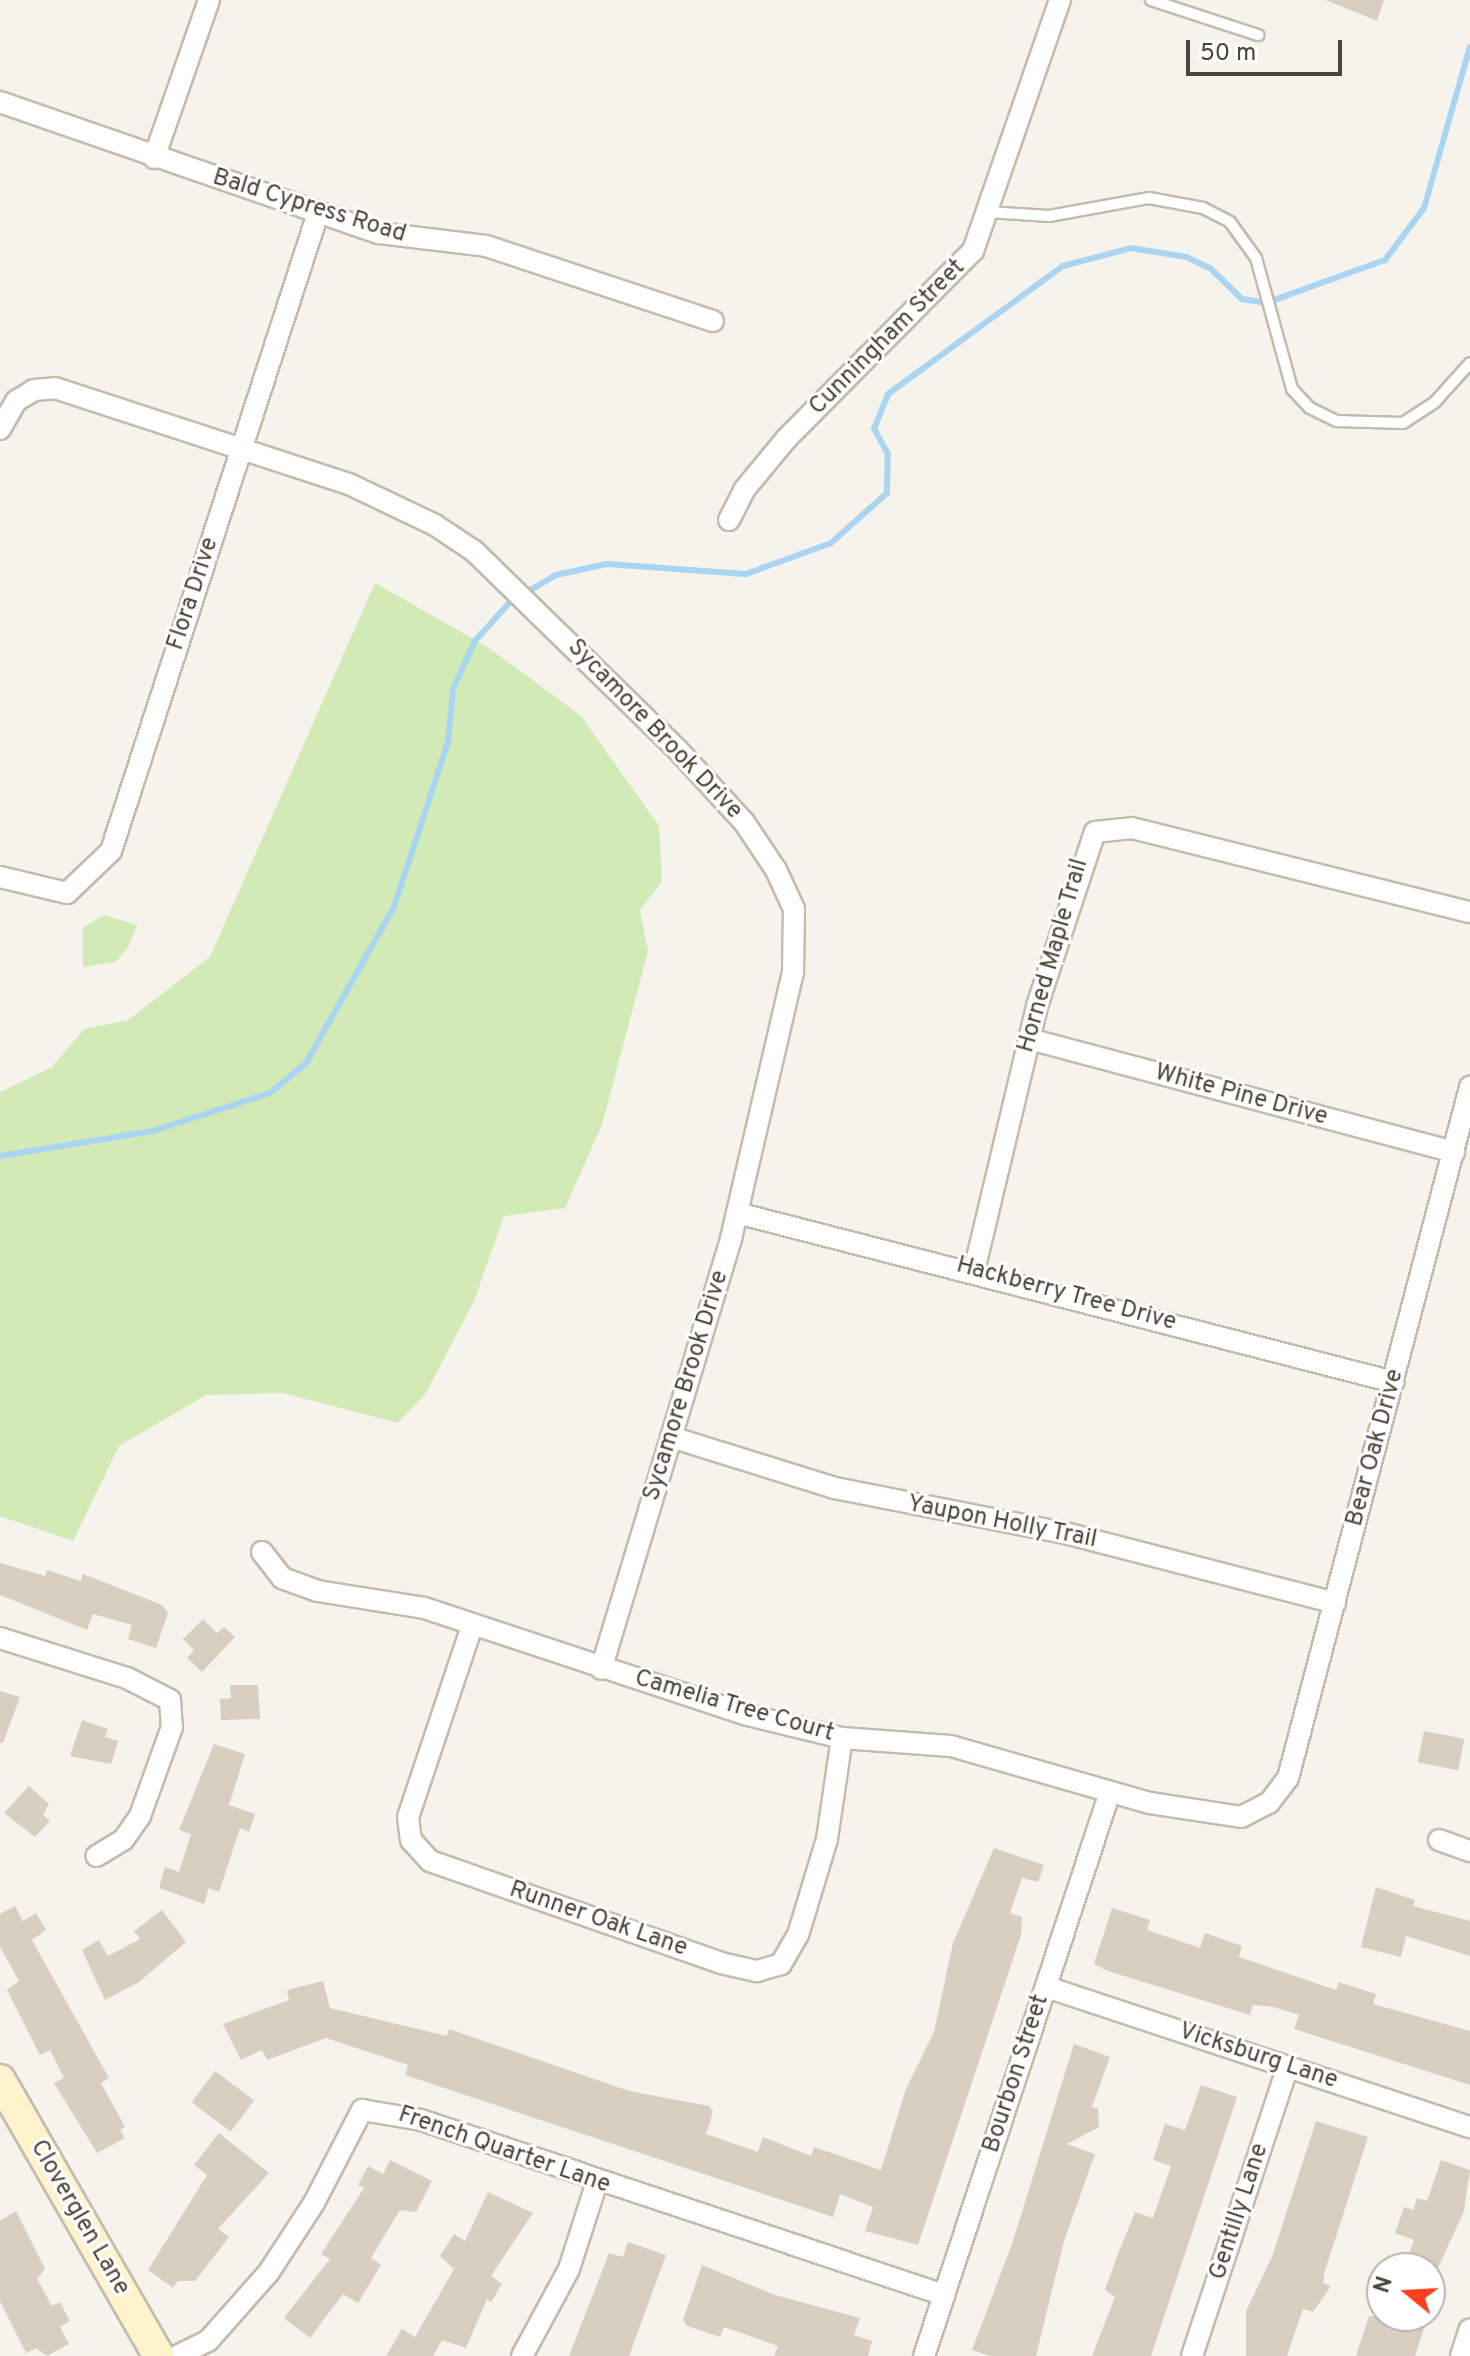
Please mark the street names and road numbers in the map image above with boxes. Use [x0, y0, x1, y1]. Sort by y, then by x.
street label: Bald Cypress Road [209, 164, 409, 250]
street label: Cunningham Street [804, 254, 972, 422]
street label: Flora Drive [162, 534, 226, 654]
street label: Sycamore Brook Drive [561, 634, 747, 826]
street label: Horned Maple Trail [1012, 855, 1096, 1057]
street label: White Pine Drive [1151, 1059, 1331, 1133]
street label: Hackberry Tree Drive [952, 1252, 1180, 1338]
street label: Sycamore Brook Drive [638, 1267, 736, 1505]
street label: Bear Oak Drive [1341, 1366, 1411, 1530]
street label: Yaupon Holly Trail [904, 1490, 1100, 1556]
street label: Camelia Tree Court [631, 1665, 837, 1749]
street label: Runner Oak Lane [505, 1876, 691, 1964]
street label: Bourbon Street [978, 1991, 1056, 2157]
street label: Vicksburg Lane [1175, 2018, 1341, 2096]
street label: French Quarter Lane [394, 2101, 614, 2201]
street label: Cloverglen Lane [23, 2135, 135, 2301]
street label: Gentilly Lane [1204, 2140, 1276, 2284]

